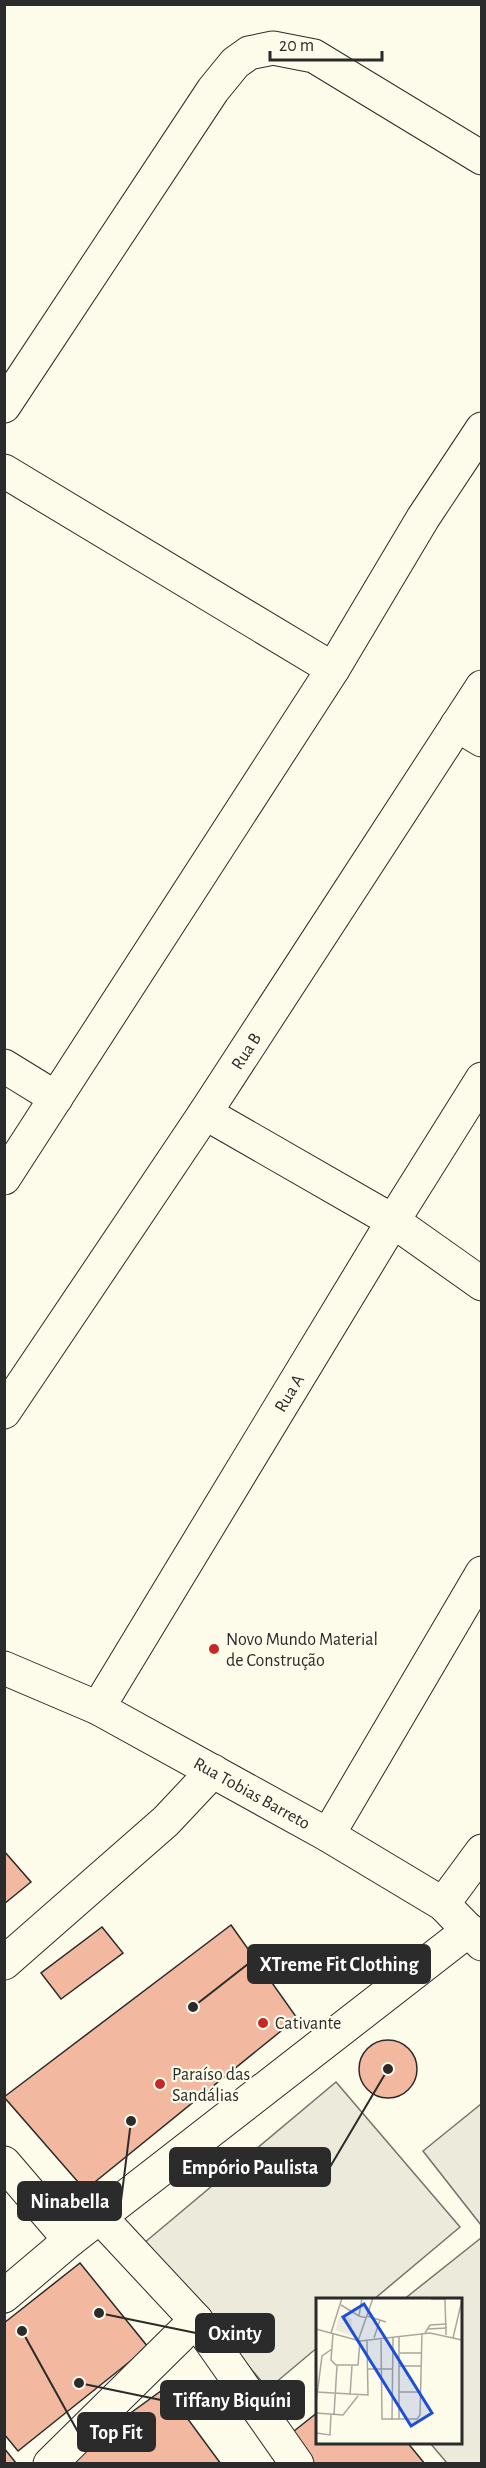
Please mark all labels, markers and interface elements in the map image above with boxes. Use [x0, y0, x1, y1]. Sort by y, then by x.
scale bar [270, 24, 382, 62]
text: 20 m [279, 37, 314, 55]
street label: Rua B [228, 1030, 265, 1073]
street label: Rua A [272, 1371, 308, 1416]
place label: Novo Mundo Material de Construção [226, 1631, 378, 1670]
marker: Novo Mundo Material de Construção [207, 1642, 221, 1656]
street label: Rua Tobias Barreto [190, 1754, 313, 1833]
callout: XTreme Fit Clothing [248, 1945, 430, 1983]
text: XTreme Fit Clothing [260, 1955, 419, 1975]
place label: Cativante [275, 2015, 341, 2033]
marker: Cativante [256, 2016, 270, 2030]
place label: Paraíso das Sandálias [172, 2066, 250, 2105]
marker: Paraíso das Sandálias [153, 2077, 167, 2091]
callout: Empório Paulista [170, 2148, 330, 2186]
text: Empório Paulista [182, 2158, 319, 2178]
callout: Ninabella [18, 2182, 121, 2220]
text: Ninabella [30, 2192, 110, 2212]
inset map [316, 2298, 462, 2444]
callout: Oxinty [196, 2314, 274, 2352]
text: Oxinty [208, 2324, 262, 2344]
callout: Tiffany Biquíni [161, 2381, 304, 2419]
text: Tiffany Biquíni [173, 2391, 291, 2411]
callout: Top Fit [78, 2413, 155, 2451]
text: Top Fit [89, 2423, 143, 2443]

